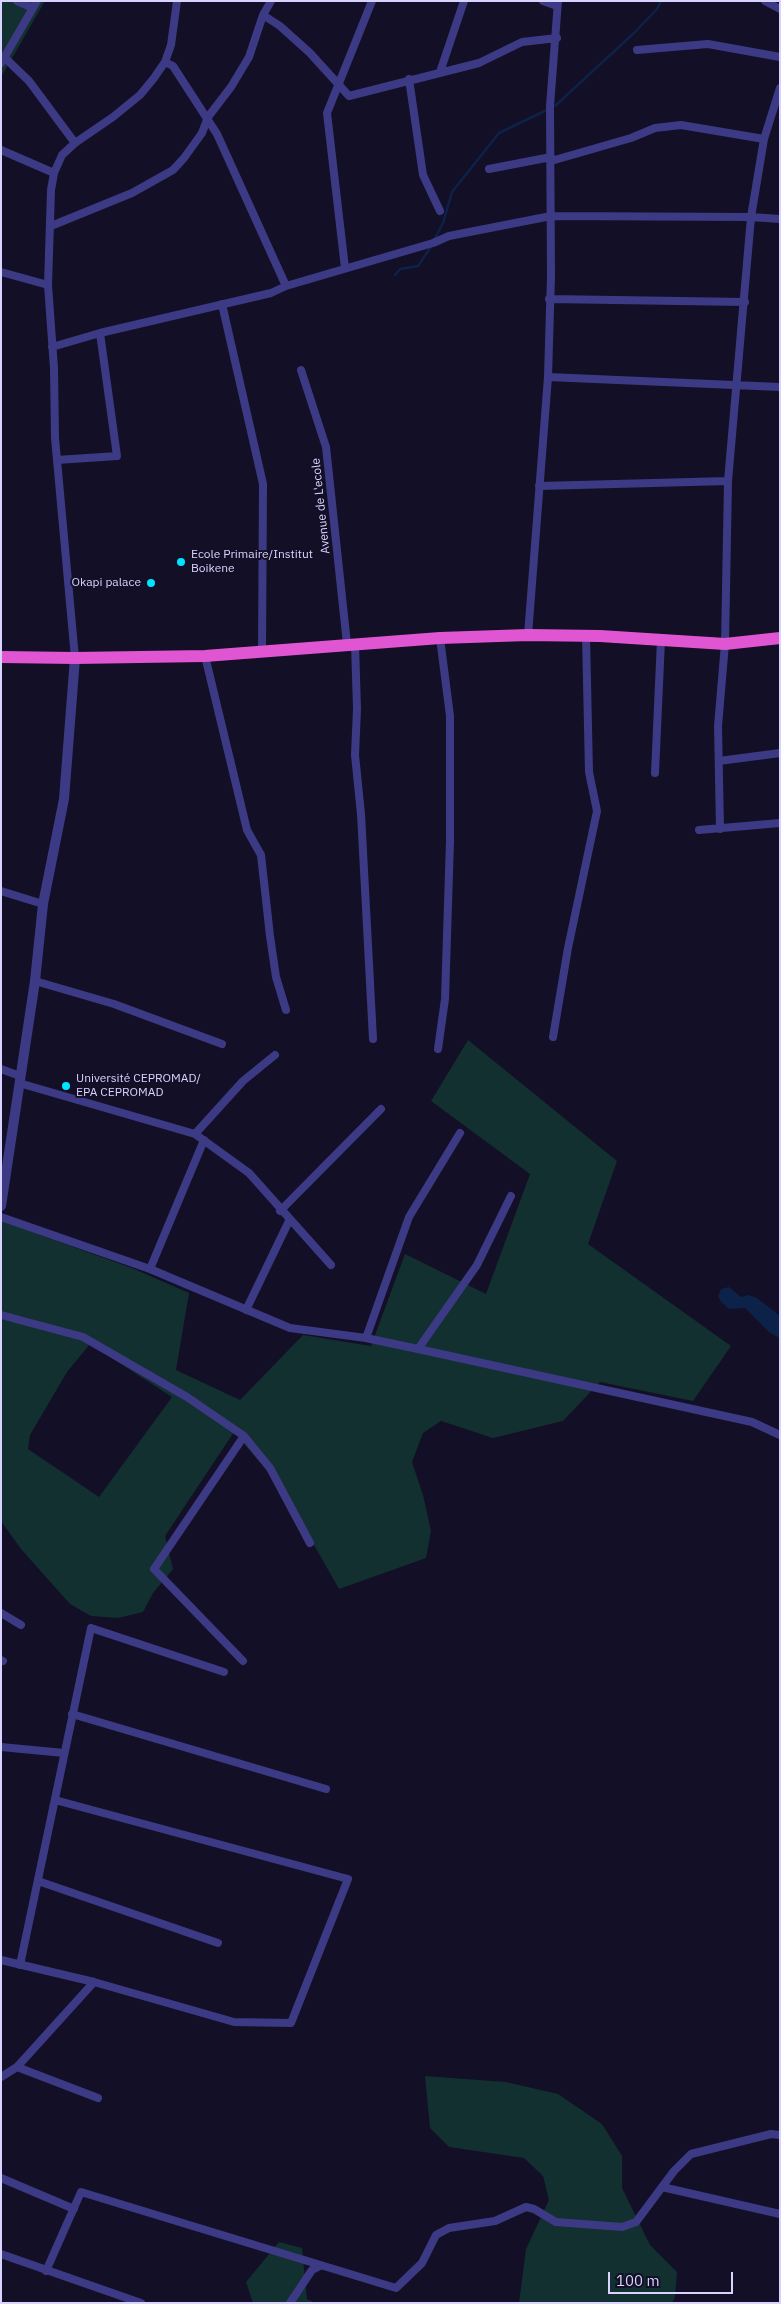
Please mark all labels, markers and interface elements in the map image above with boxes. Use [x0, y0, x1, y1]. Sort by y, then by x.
street label: Avenue de L'ecole [309, 457, 333, 555]
place label: Ecole Primaire/Institut Boikene [191, 548, 313, 576]
marker: Ecole Primaire/Institut Boikene [175, 556, 187, 568]
place label: Okapi palace [71, 576, 141, 590]
marker: Okapi palace [145, 577, 157, 589]
place label: Université CEPROMAD/ EPA CEPROMAD [76, 1072, 201, 1100]
marker: Université CEPROMAD/ EPA CEPROMAD [60, 1080, 72, 1092]
scale bar [611, 2262, 736, 2294]
text: 100 m [616, 2271, 660, 2290]

